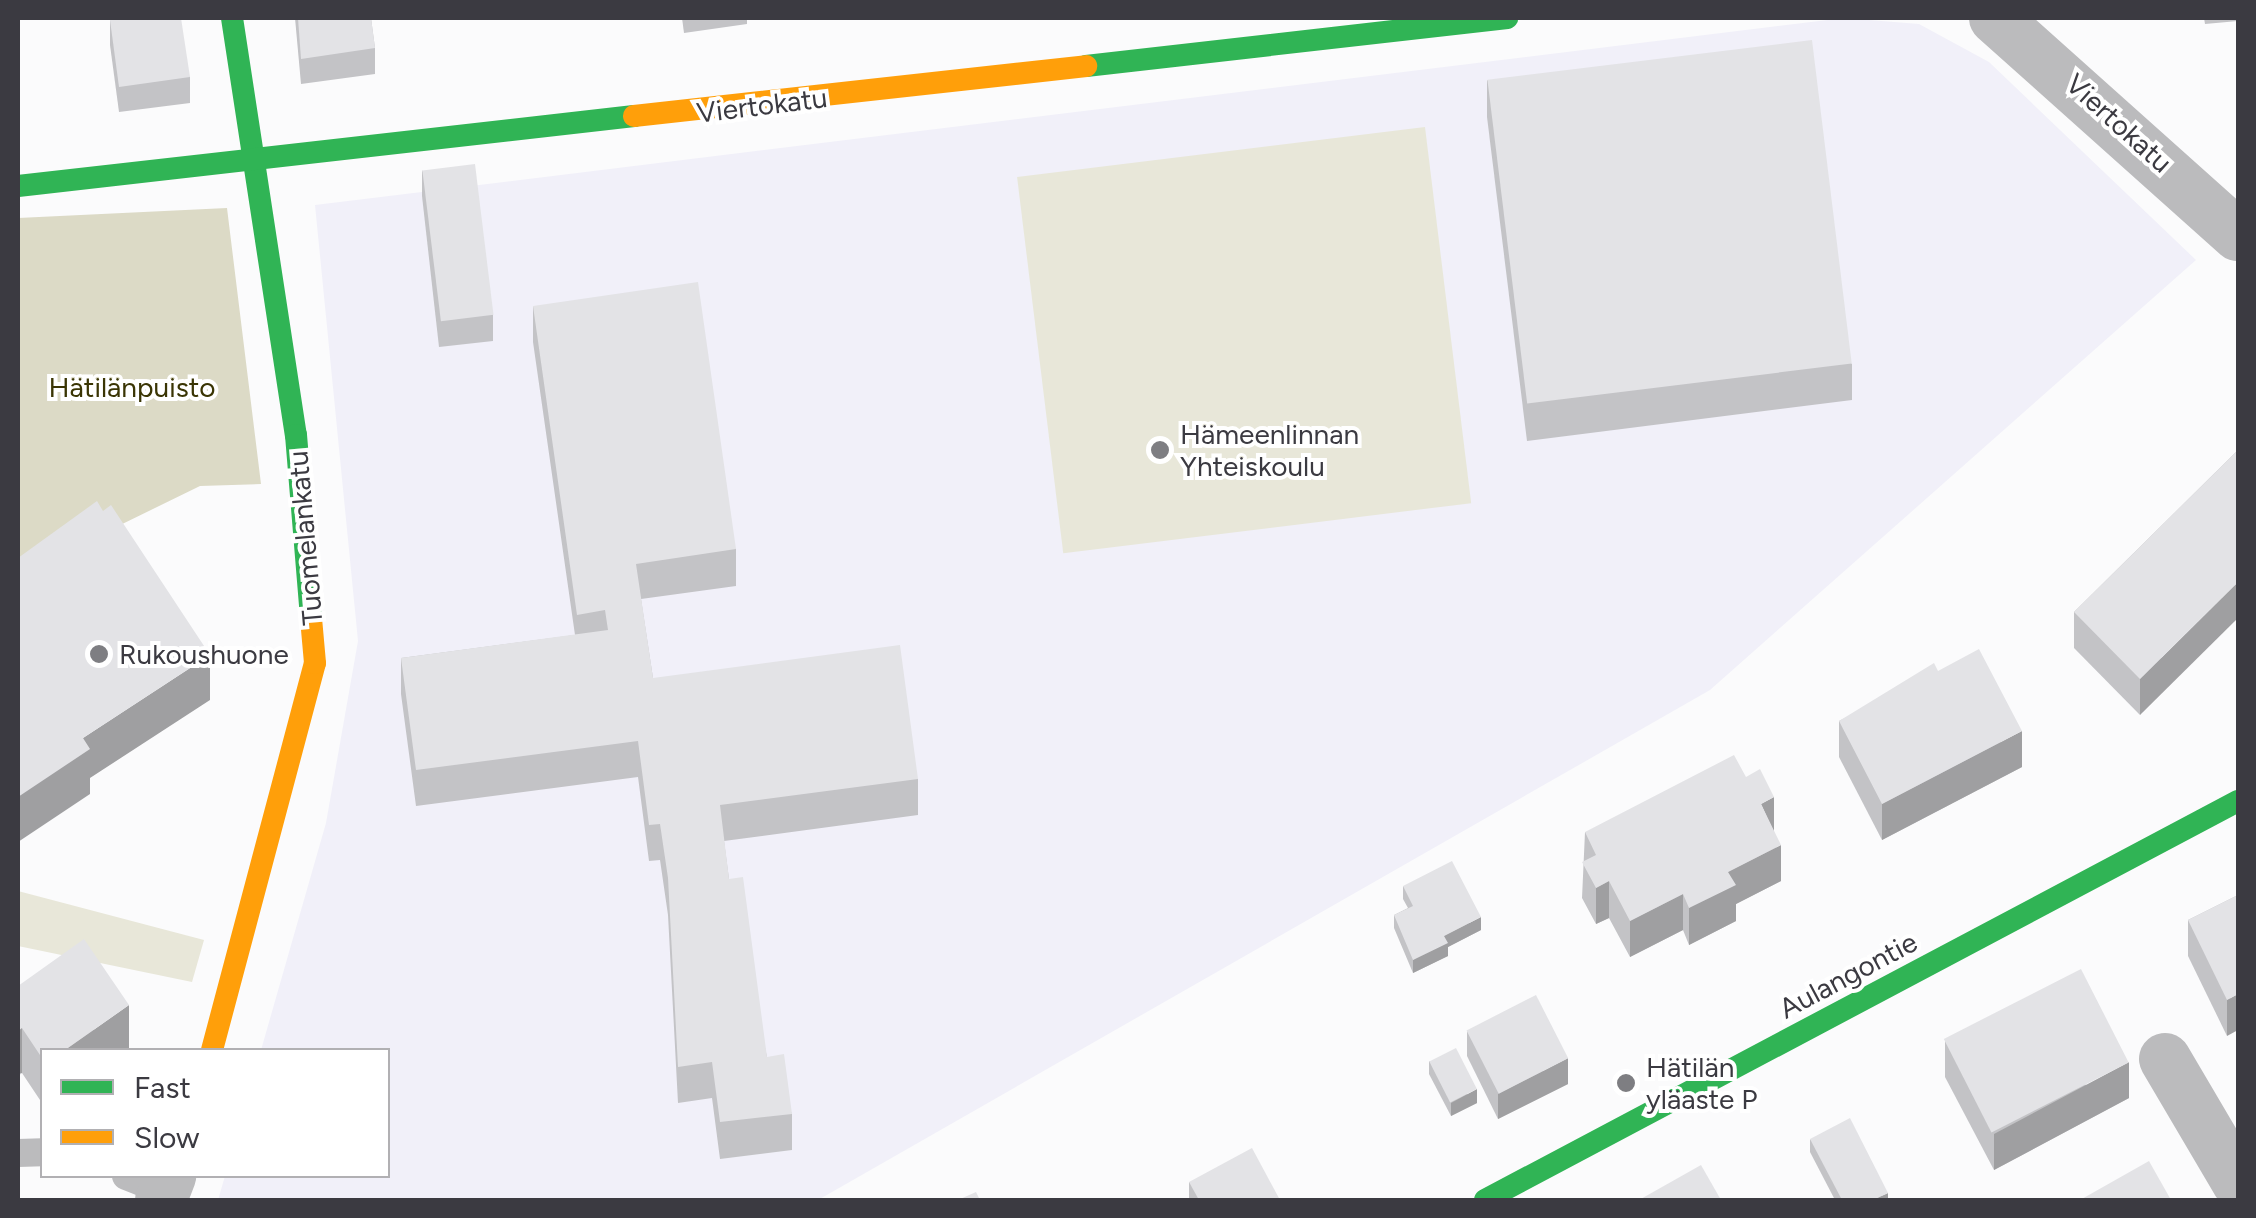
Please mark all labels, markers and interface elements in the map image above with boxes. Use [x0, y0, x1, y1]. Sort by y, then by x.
street label: Viertokatu [2059, 67, 2179, 179]
street label: Viertokatu [695, 80, 829, 130]
park label: Hätilänpuisto [49, 370, 215, 404]
place label: Hämeenlinnan Yhteiskoulu [1180, 417, 1359, 483]
marker: Hämeenlinnan Yhteiskoulu [1149, 439, 1171, 461]
street label: Tuomelankatu [281, 449, 329, 627]
place label: Rukoushuone [119, 637, 289, 671]
marker: Rukoushuone [88, 643, 110, 665]
street label: Aulangontie [1773, 925, 1923, 1025]
legend [40, 1048, 390, 1178]
place label: Hätilän yläaste P [1646, 1050, 1757, 1116]
text: Fast [134, 1069, 191, 1106]
marker: Hätilän yläaste P [1615, 1072, 1637, 1094]
text: Slow [134, 1119, 200, 1156]

